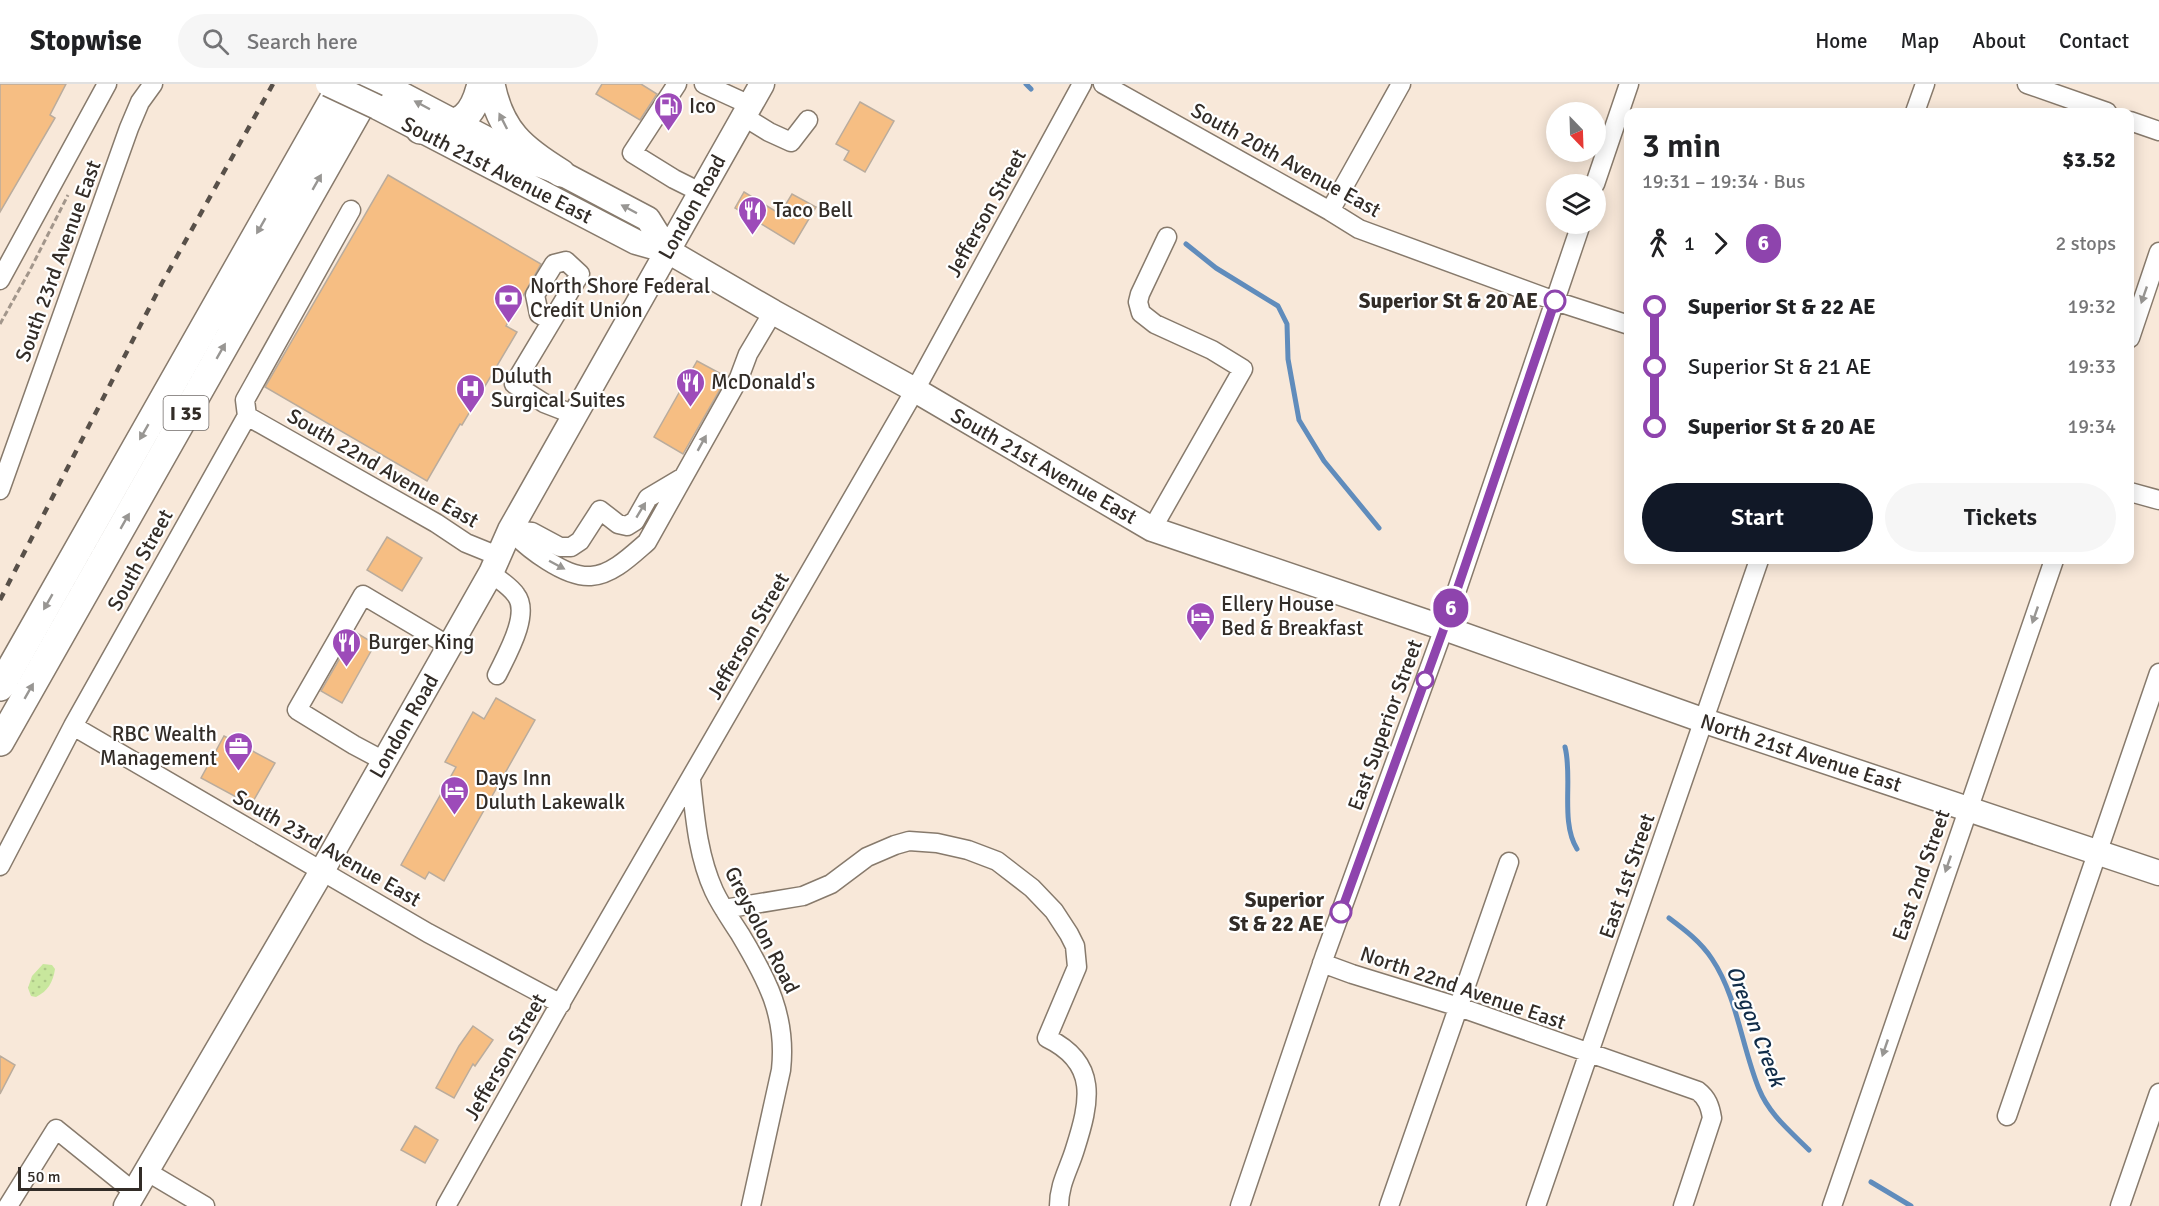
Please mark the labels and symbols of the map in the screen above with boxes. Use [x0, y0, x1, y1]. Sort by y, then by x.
fuel station icon: Ico [652, 90, 684, 132]
place label: Ico [689, 93, 716, 119]
street label: South 20th Avenue East [1187, 97, 1385, 223]
one-way arrow [413, 100, 430, 109]
north arrow [1546, 102, 1606, 162]
street label: South 21st Avenue East [397, 111, 597, 229]
one-way arrow [498, 112, 508, 129]
street label: Jefferson Street [940, 144, 1032, 282]
street label: London Road [653, 150, 731, 264]
street label: South 23rd Avenue East [9, 157, 107, 365]
one-way arrow [312, 173, 322, 190]
restaurant icon: Taco Bell [736, 194, 768, 236]
place label: Taco Bell [773, 197, 853, 223]
one-way arrow [621, 204, 638, 214]
one-way arrow [256, 218, 266, 235]
place label: North Shore Federal Credit Union [530, 273, 710, 323]
bank icon: North Shore Federal Credit Union [493, 282, 525, 324]
one-way arrow [2139, 286, 2149, 304]
place label: Superior St & 20 AE [1359, 288, 1538, 314]
marker: Superior St & 20 AE [1544, 290, 1566, 312]
one-way arrow [216, 343, 226, 360]
place label: Duluth Surgical Suites [491, 363, 625, 413]
restaurant icon: McDonald's [674, 366, 706, 408]
place label: McDonald's [711, 369, 815, 395]
hospital icon: Duluth Surgical Suites [454, 372, 486, 414]
road number: I 35 [164, 396, 208, 430]
street label: South 21st Avenue East [946, 402, 1142, 530]
street label: South 22nd Avenue East [283, 403, 483, 533]
one-way arrow [140, 424, 150, 441]
one-way arrow [696, 435, 706, 452]
one-way arrow [636, 501, 646, 518]
street label: South Street [101, 505, 179, 615]
one-way arrow [120, 512, 130, 529]
one-way arrow [548, 560, 565, 570]
street label: Jefferson Street [701, 568, 795, 704]
line badge: 6 [1432, 588, 1470, 628]
place label: Ellery House Bed & Breakfast [1221, 591, 1363, 641]
one-way arrow [43, 594, 53, 611]
hotel icon: Ellery House Bed & Breakfast [1184, 600, 1216, 642]
one-way arrow [2030, 606, 2040, 624]
restaurant icon: Burger King [331, 626, 363, 668]
place label: Burger King [368, 629, 474, 655]
street label: East Superior Street [1342, 636, 1428, 814]
street label: London Road [364, 669, 444, 783]
unlabelled marker [1416, 671, 1434, 689]
one-way arrow [24, 682, 34, 699]
street label: North 21st Avenue East [1697, 708, 1905, 798]
place label: RBC Wealth Management [100, 721, 217, 771]
office icon: RBC Wealth Management [222, 730, 254, 772]
place label: Days Inn Duluth Lakewalk [475, 765, 625, 815]
hotel icon: Days Inn Duluth Lakewalk [438, 774, 470, 816]
street label: South 23rd Avenue East [228, 784, 426, 912]
street label: East 2nd Street [1886, 806, 1956, 944]
street label: East 1st Street [1593, 810, 1661, 942]
one-way arrow [1943, 855, 1953, 873]
street label: Greysolon Road [719, 862, 805, 998]
place label: Superior St & 22 AE [1229, 887, 1325, 937]
marker: Superior St & 22 AE [1330, 901, 1352, 923]
street label: North 22nd Avenue East [1357, 941, 1569, 1035]
water label: Oregon Creek [1721, 962, 1792, 1092]
street label: Jefferson Street [458, 989, 552, 1125]
one-way arrow [1880, 1039, 1890, 1057]
scale bar [18, 1164, 142, 1192]

